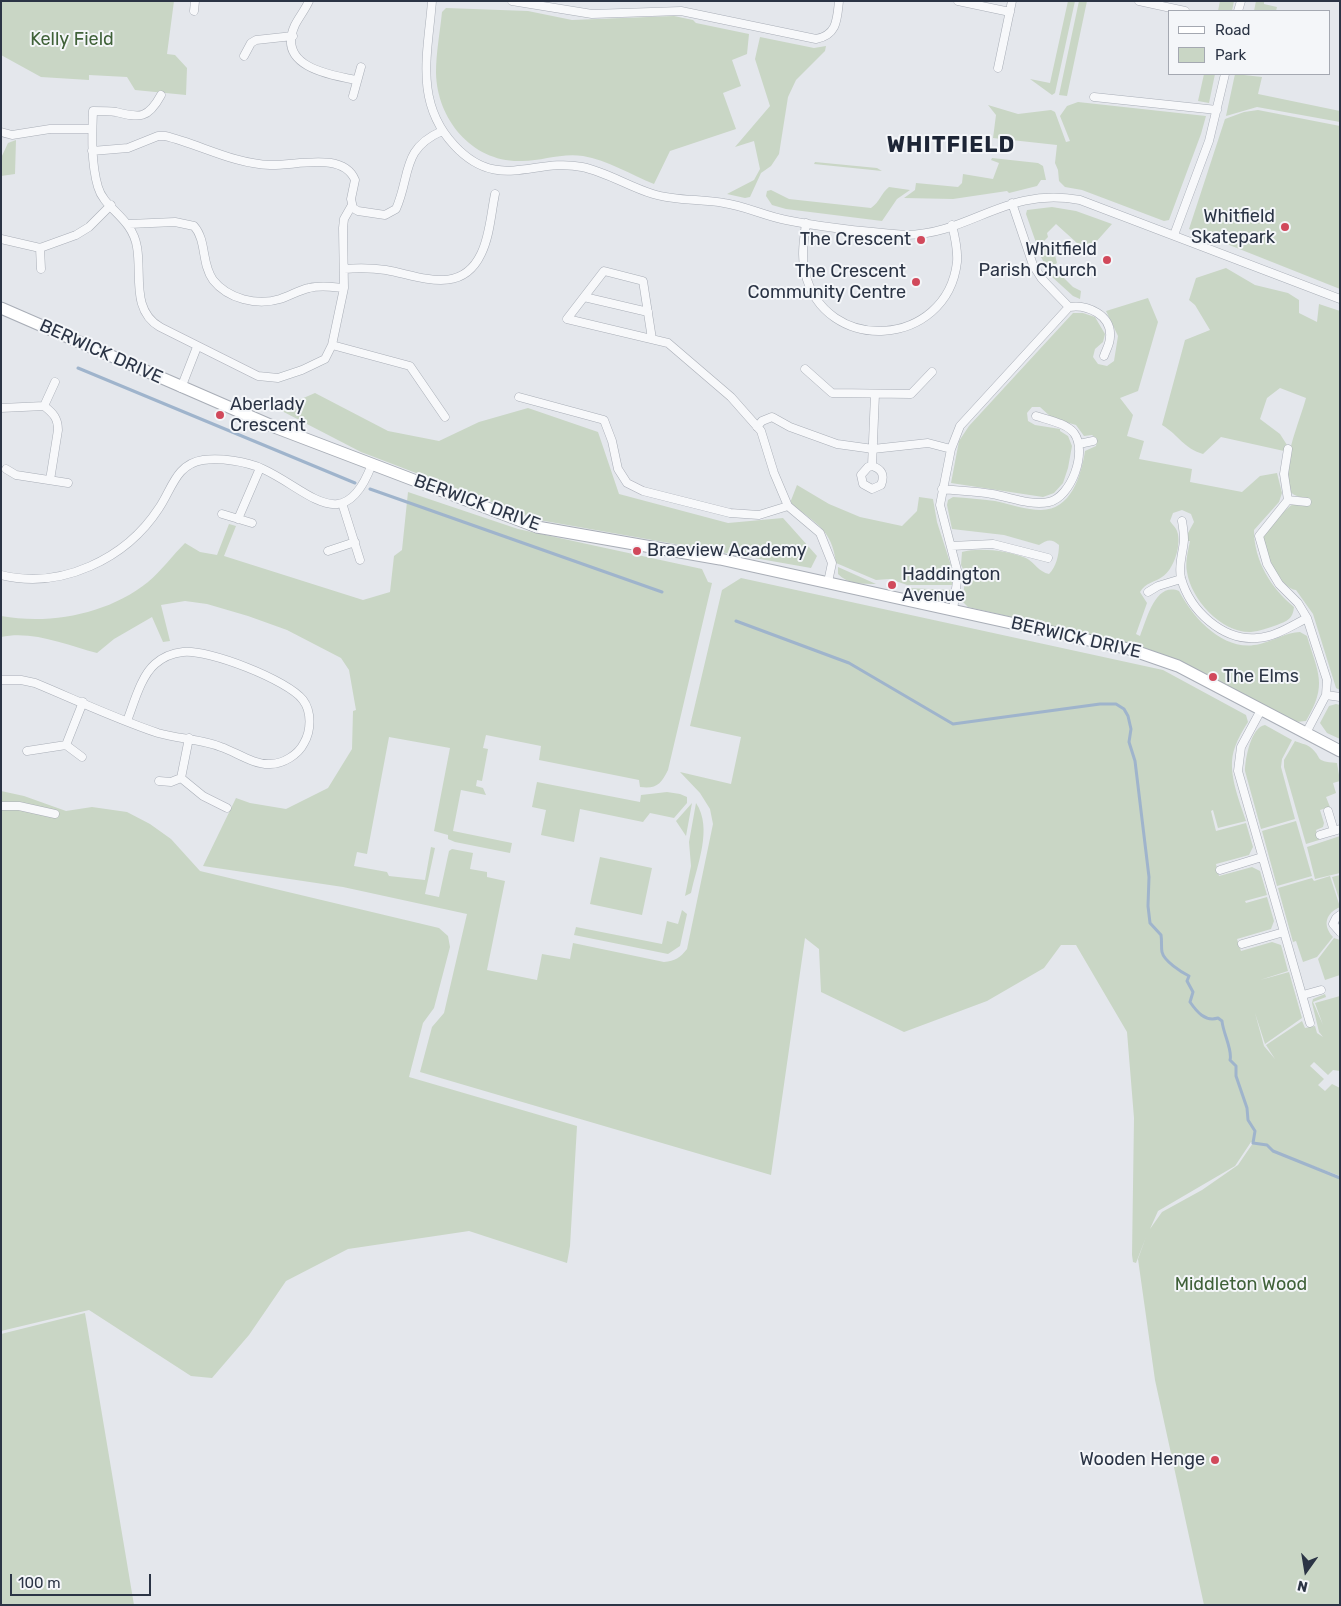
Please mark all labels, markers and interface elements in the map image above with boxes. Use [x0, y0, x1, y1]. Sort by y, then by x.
legend [1168, 10, 1331, 75]
text: Road [1215, 21, 1251, 39]
park label: Kelly Field [30, 29, 114, 51]
text: Park [1215, 46, 1246, 64]
district label: WHITFIELD [886, 133, 1016, 159]
place label: Whitfield Skatepark [1191, 206, 1275, 248]
marker: Whitfield Skatepark [1279, 221, 1291, 233]
place label: The Crescent [800, 229, 911, 251]
marker: The Crescent [915, 234, 927, 246]
place label: Whitfield Parish Church [979, 239, 1097, 282]
marker: Whitfield Parish Church [1101, 254, 1113, 266]
place label: The Crescent Community Centre [748, 261, 906, 304]
marker: The Crescent Community Centre [910, 276, 922, 288]
street label: BERWICK DRIVE [36, 315, 166, 389]
place label: Aberlady Crescent [230, 394, 306, 436]
marker: Aberlady Crescent [214, 409, 226, 421]
street label: BERWICK DRIVE [411, 470, 543, 536]
place label: Braeview Academy [647, 540, 807, 562]
marker: Braeview Academy [631, 545, 643, 557]
place label: Haddington Avenue [902, 564, 1000, 606]
marker: Haddington Avenue [886, 579, 898, 591]
street label: BERWICK DRIVE [1009, 613, 1143, 663]
place label: The Elms [1223, 666, 1299, 688]
marker: The Elms [1207, 671, 1219, 683]
park label: Middleton Wood [1175, 1274, 1307, 1296]
place label: Wooden Henge [1080, 1449, 1205, 1471]
marker: Wooden Henge [1209, 1454, 1221, 1466]
north arrow [1281, 1546, 1331, 1596]
scale bar [12, 1564, 154, 1596]
text: 100 m [18, 1574, 60, 1592]
text: N [1296, 1577, 1309, 1596]

